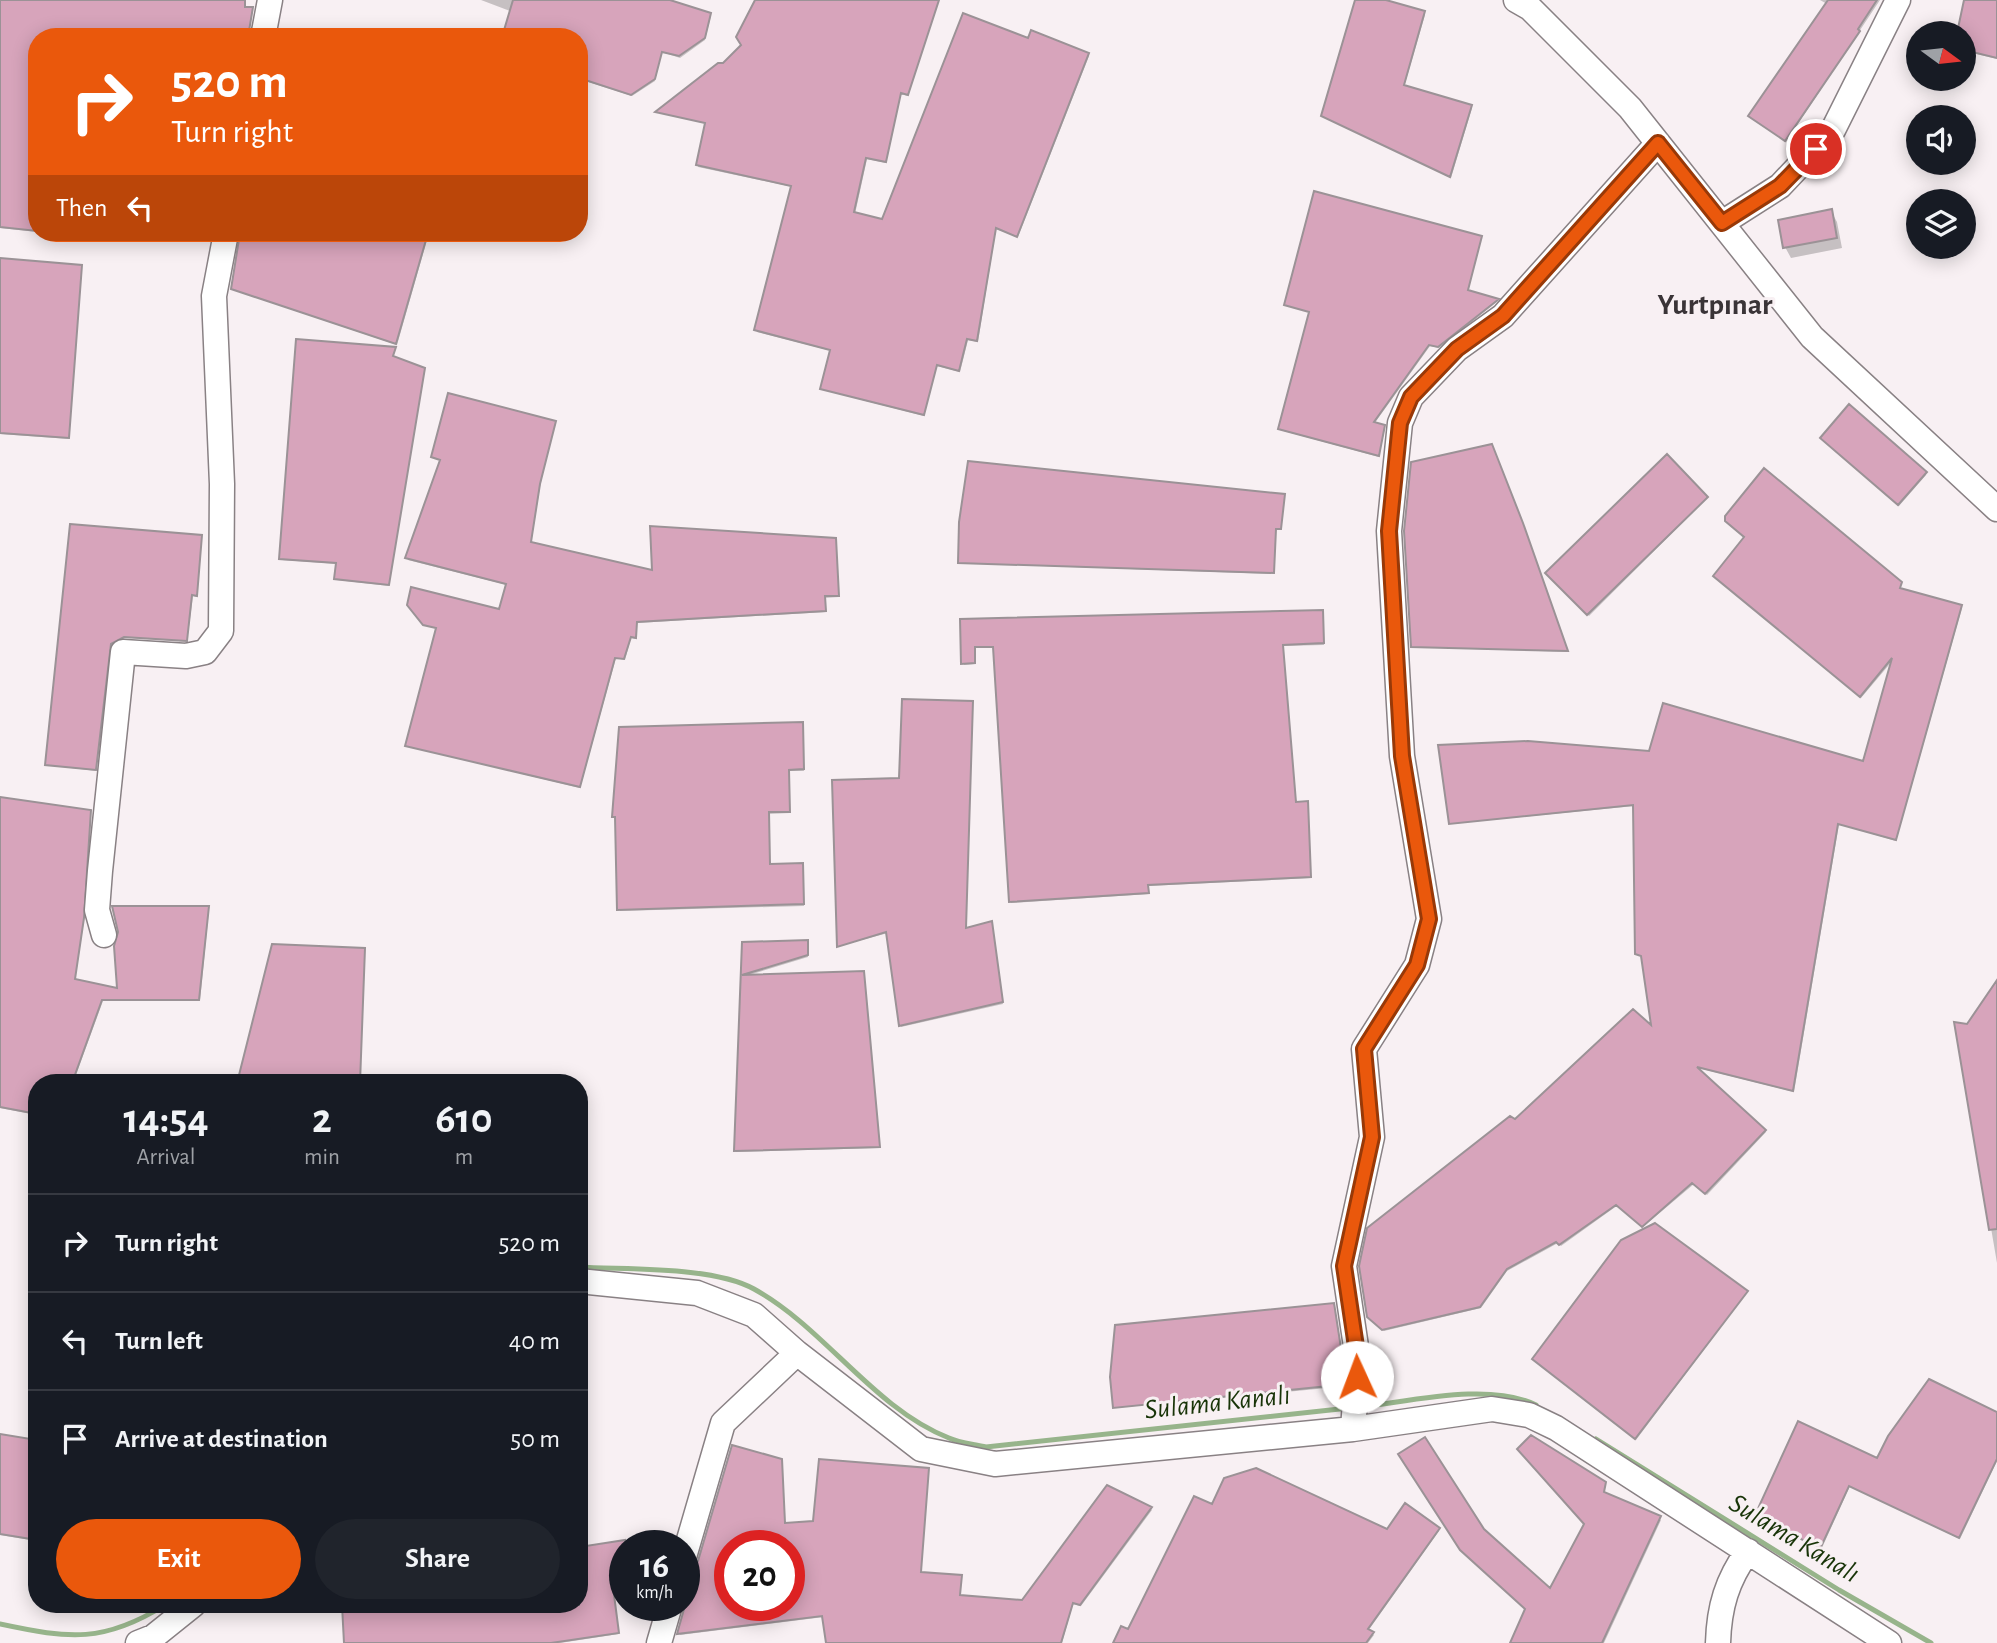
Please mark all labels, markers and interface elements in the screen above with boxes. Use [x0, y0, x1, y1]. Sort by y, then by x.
north arrow [1906, 21, 1976, 91]
map controls [1906, 21, 1976, 259]
icon: right [56, 56, 147, 147]
text: 520 m [171, 58, 288, 107]
button: sound [1906, 105, 1976, 175]
text: Turn right [171, 116, 293, 148]
pin [1786, 119, 1846, 179]
icon: arrive [1797, 130, 1835, 168]
icon: left [121, 189, 159, 227]
button: layers [1906, 189, 1976, 259]
text: Then [56, 195, 107, 221]
district label: Yurtpınar [1658, 290, 1773, 320]
text: 14:54 [123, 1098, 209, 1140]
text: 2 [312, 1098, 332, 1140]
text: 610 [435, 1098, 493, 1140]
text: Arrival [136, 1146, 196, 1169]
text: min [304, 1146, 340, 1169]
text: m [455, 1146, 473, 1169]
icon: right [56, 1224, 94, 1262]
text: Turn right [115, 1230, 218, 1256]
text: 520 m [498, 1230, 560, 1256]
icon: left [56, 1322, 94, 1360]
text: Turn left [115, 1328, 203, 1354]
text: 40 m [509, 1328, 560, 1354]
position arrow [1320, 1340, 1394, 1414]
water label: Sulama Kanalı [1143, 1381, 1291, 1425]
icon: arrive [56, 1420, 94, 1458]
text: Arrive at destination [115, 1426, 328, 1452]
text: 50 m [510, 1426, 560, 1452]
water label: Sulama Kanalı [1724, 1489, 1864, 1588]
button: Exit [56, 1519, 301, 1599]
button: Share [315, 1519, 560, 1599]
speed limit sign: 20 [714, 1530, 805, 1621]
text: 16 [640, 1549, 669, 1584]
text: km/h [636, 1584, 673, 1602]

